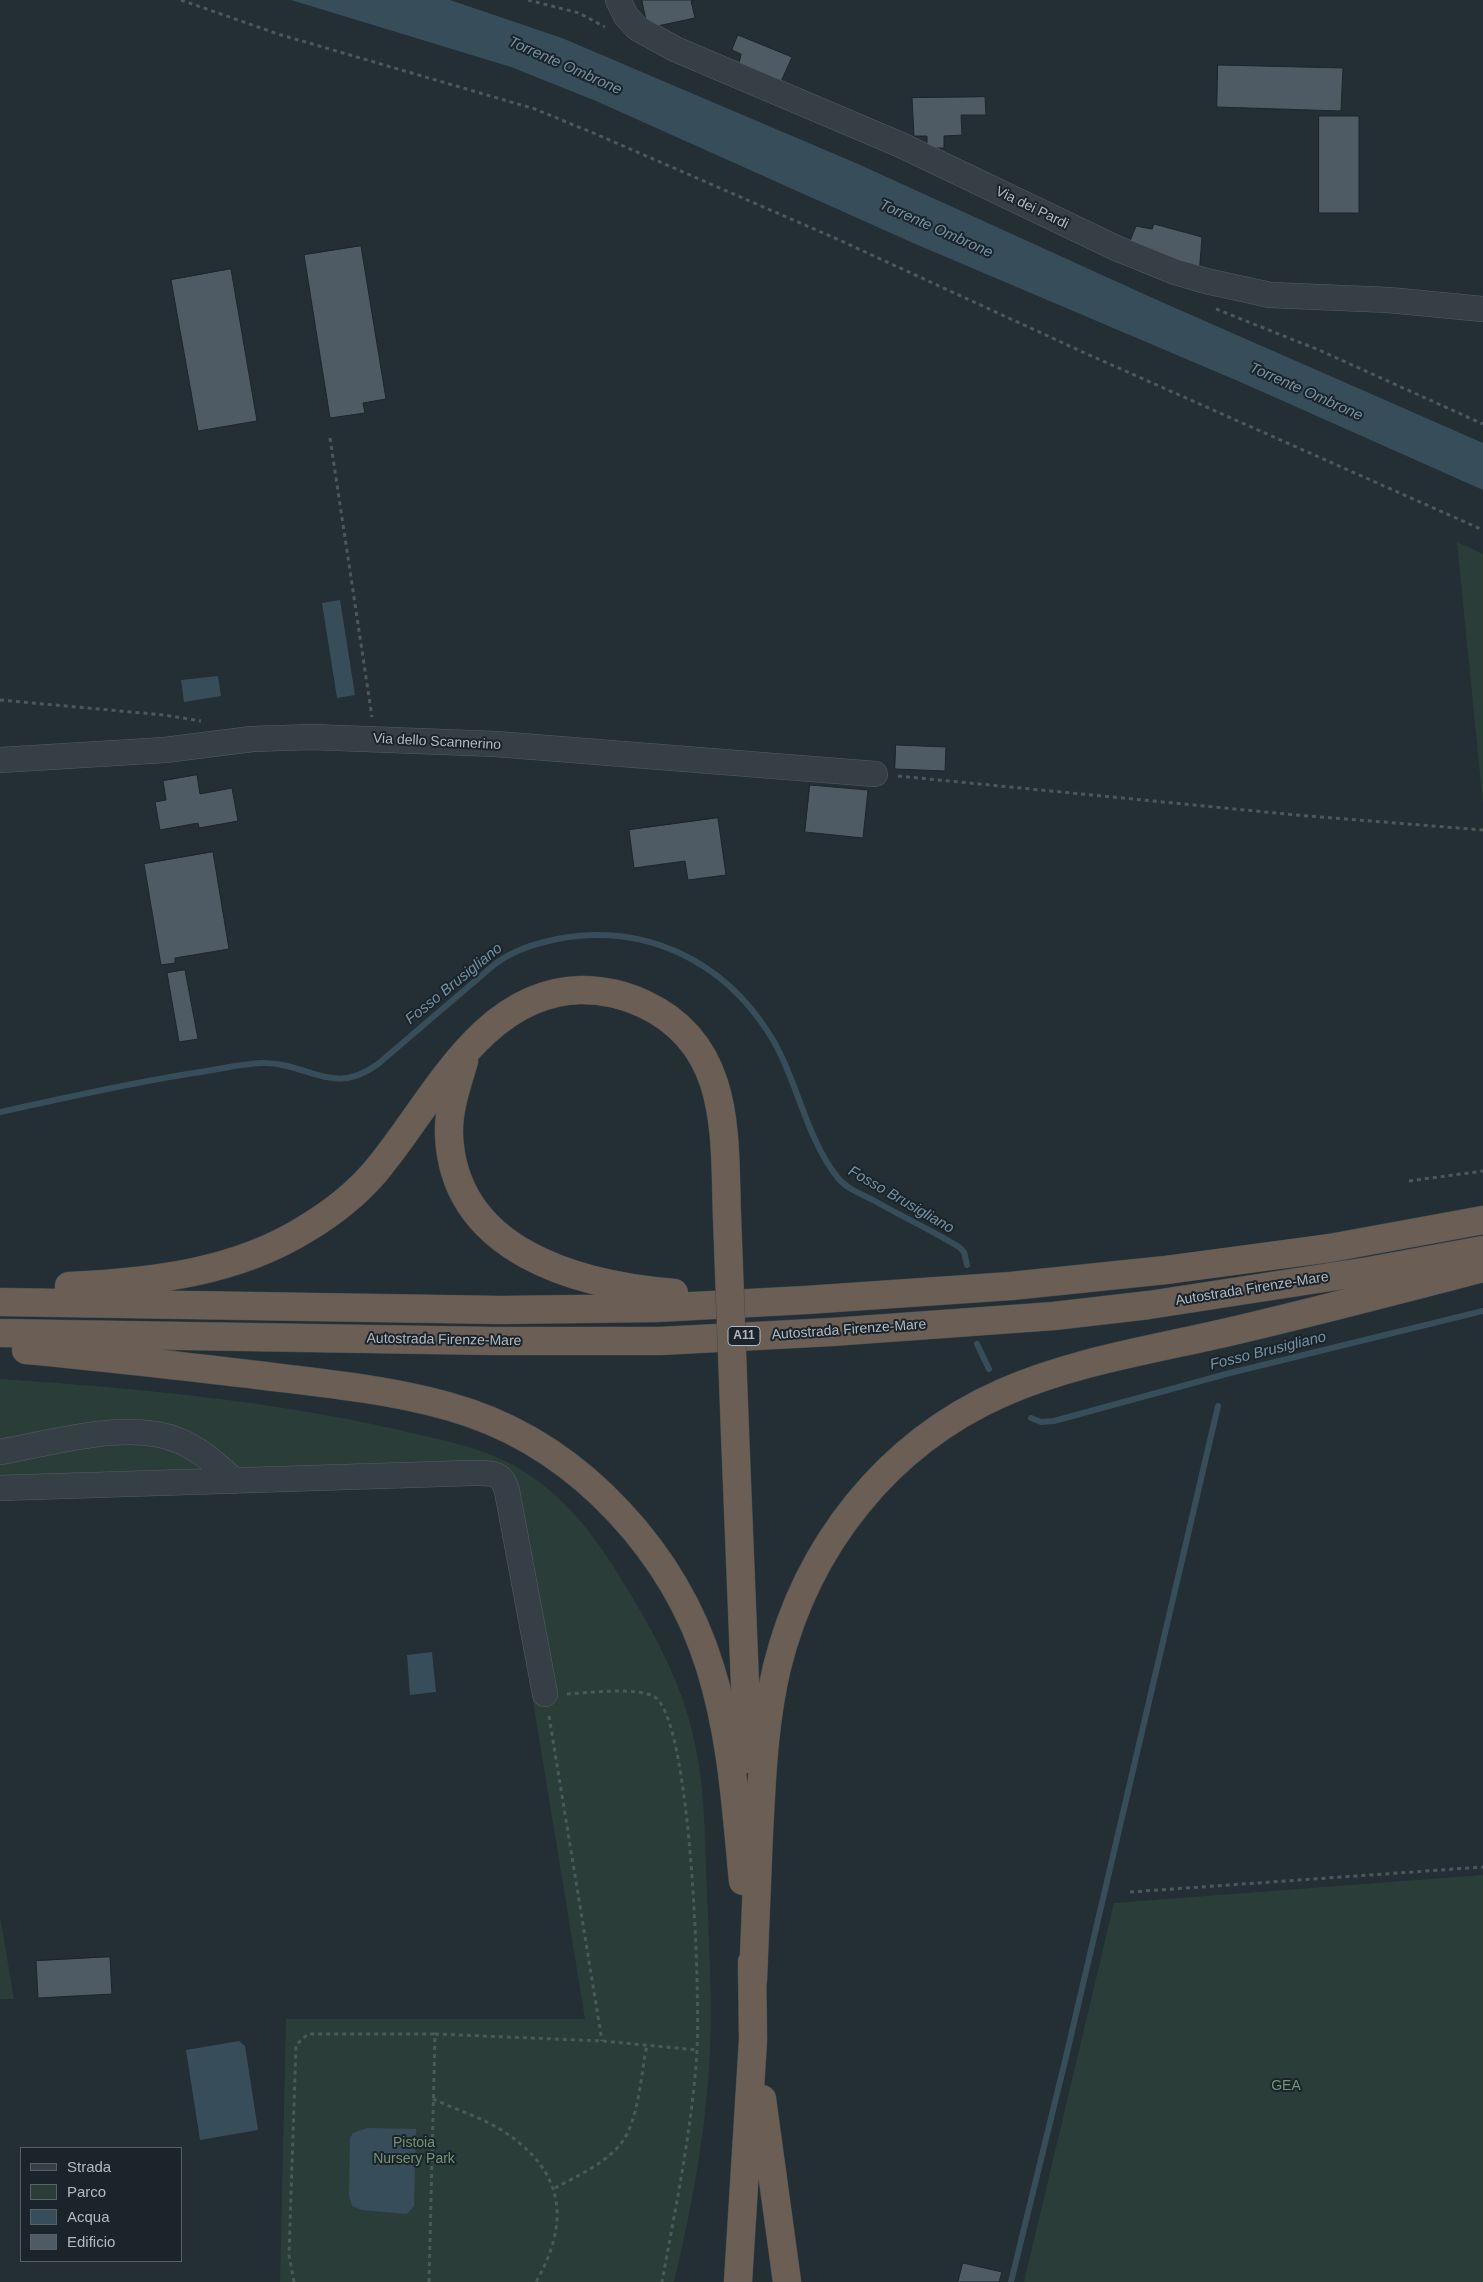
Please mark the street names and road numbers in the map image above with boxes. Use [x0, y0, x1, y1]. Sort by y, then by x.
street label: Via dei Pardi [993, 183, 1071, 233]
street label: Via dello Scannerino [373, 730, 501, 754]
street label: Autostrada Firenze-Mare [1174, 1269, 1330, 1309]
street label: Autostrada Firenze-Mare [771, 1316, 927, 1344]
road number: A11 [728, 1326, 760, 1345]
street label: Autostrada Firenze-Mare [366, 1330, 522, 1350]

